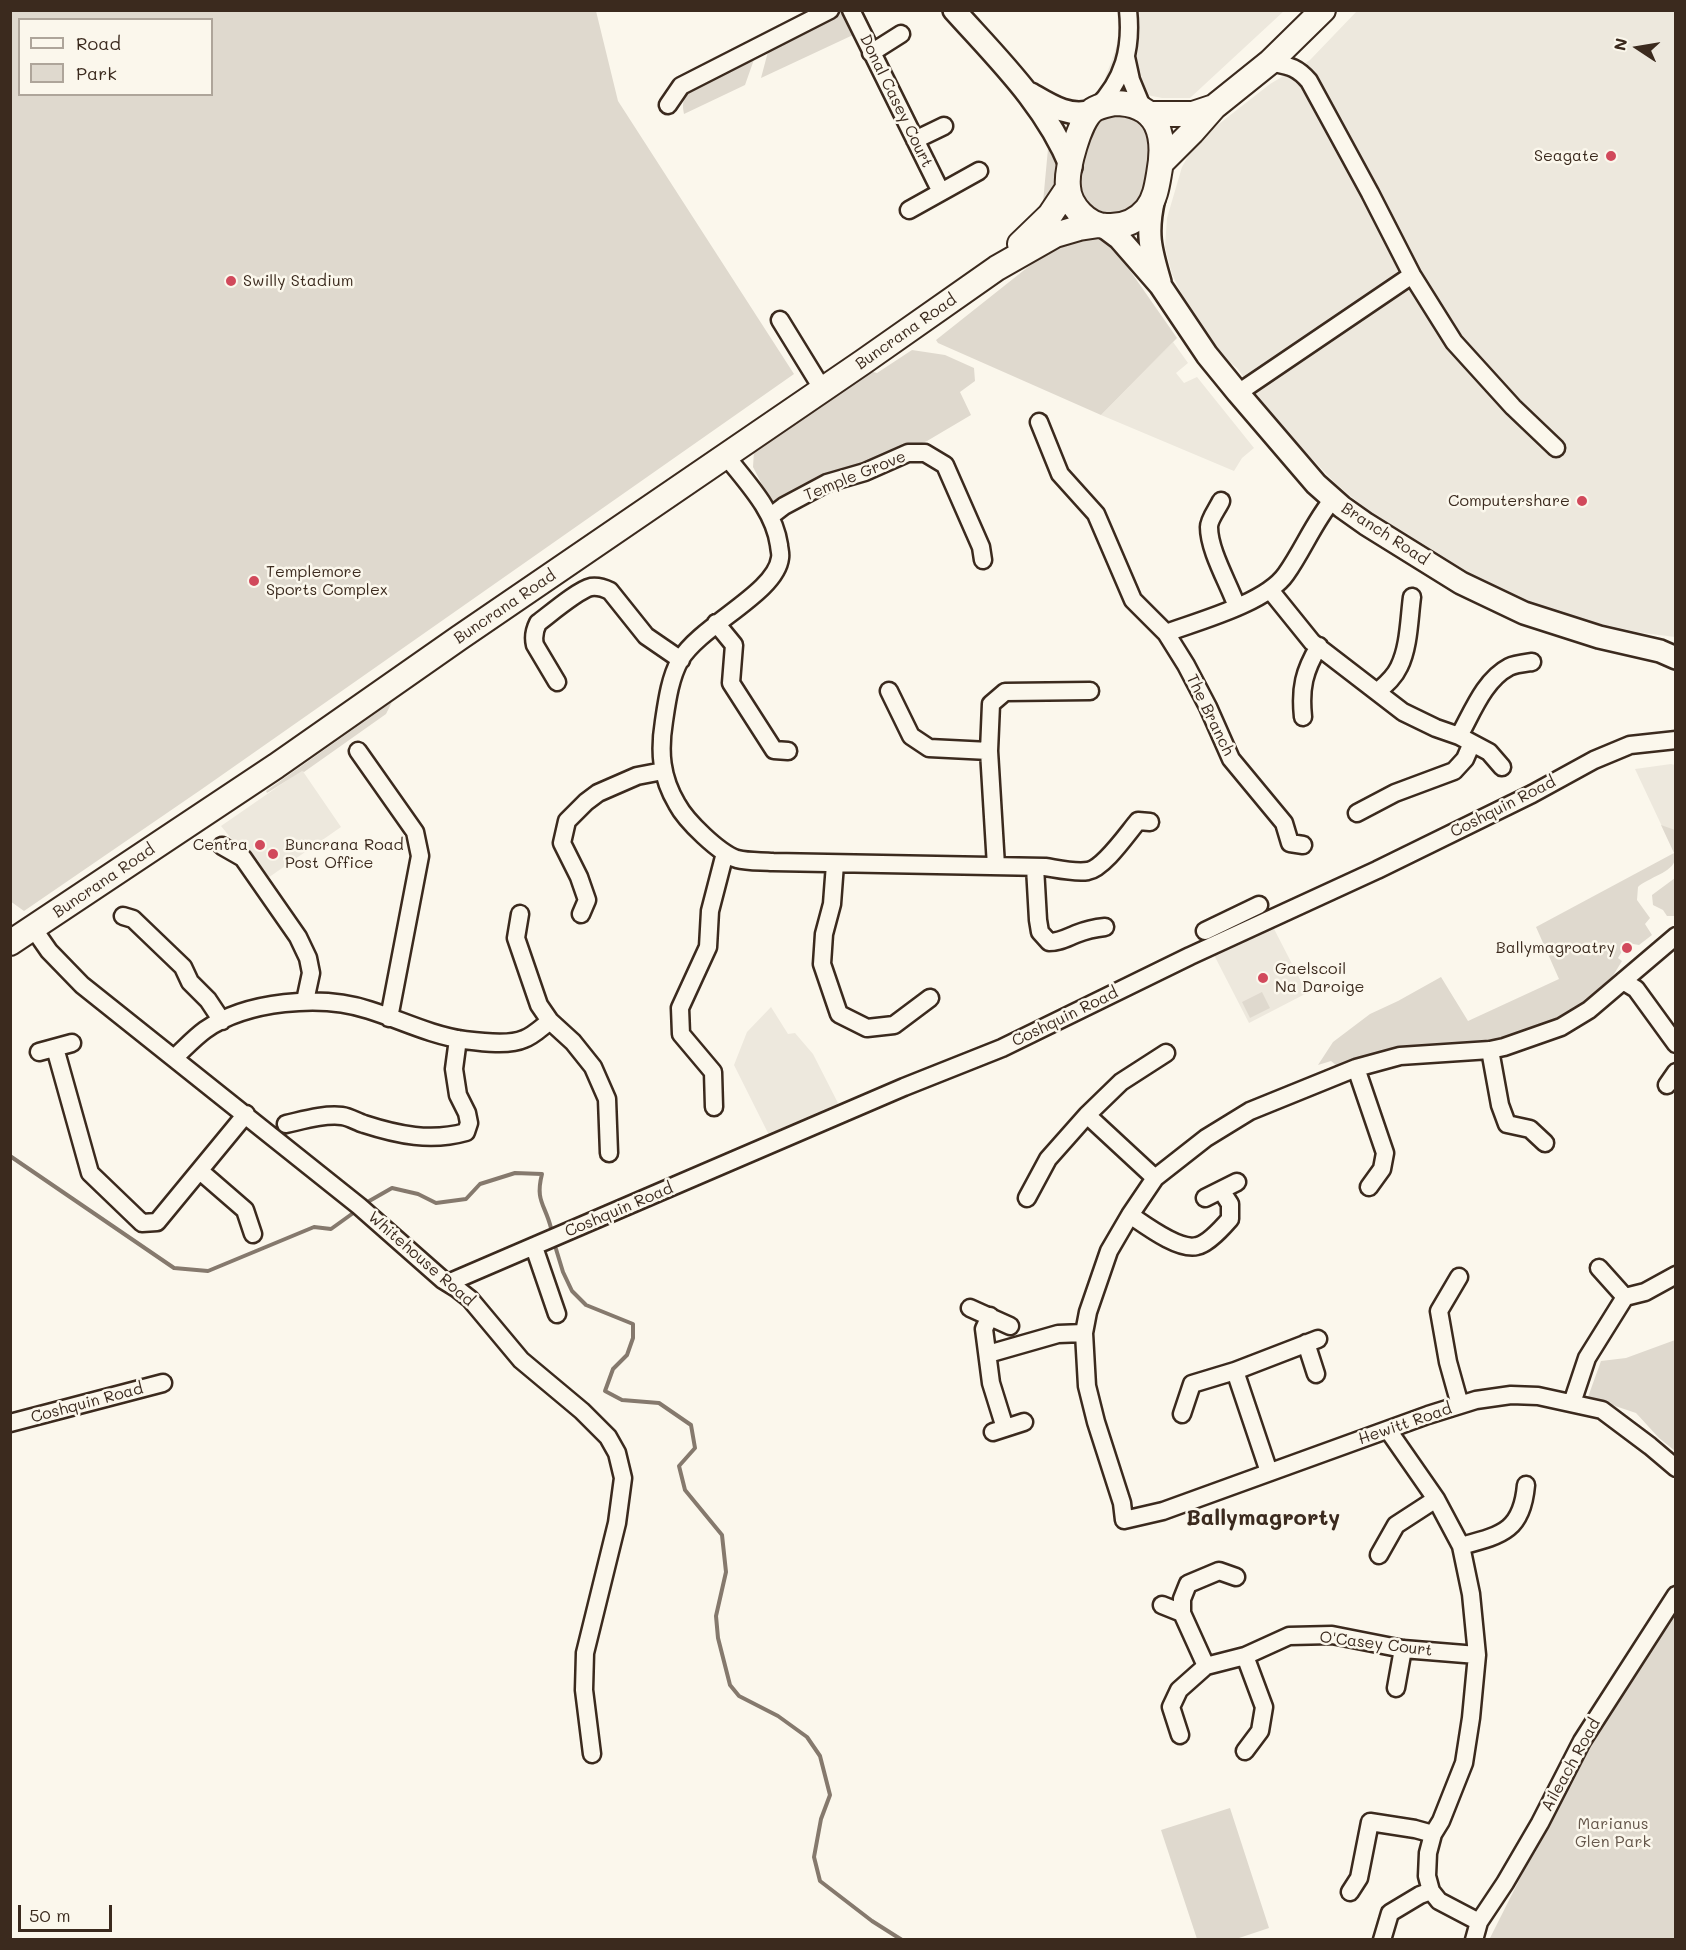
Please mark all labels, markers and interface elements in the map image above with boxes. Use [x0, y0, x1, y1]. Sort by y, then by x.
legend [18, 18, 213, 96]
north arrow [1608, 18, 1668, 78]
text: Road [76, 31, 121, 55]
street label: Donal Casey Court [855, 31, 937, 171]
text: N [1608, 36, 1631, 52]
text: Park [76, 61, 117, 85]
place label: Seagate [1534, 146, 1599, 166]
marker: Seagate [1604, 149, 1618, 163]
place label: Swilly Stadium [243, 271, 353, 291]
marker: Swilly Stadium [224, 274, 238, 288]
street label: Buncrana Road [852, 290, 960, 374]
street label: Temple Grove [801, 447, 909, 505]
place label: Computershare [1448, 491, 1570, 511]
marker: Computershare [1575, 494, 1589, 508]
street label: Branch Road [1338, 499, 1432, 569]
place label: Templemore Sports Complex [266, 562, 388, 600]
street label: Buncrana Road [450, 566, 560, 648]
marker: Templemore Sports Complex [247, 574, 261, 588]
street label: The Branch [1182, 671, 1238, 759]
street label: Coshquin Road [1447, 772, 1559, 842]
place label: Centra [193, 835, 248, 855]
place label: Buncrana Road Post Office [285, 835, 404, 873]
marker: Centra [253, 838, 267, 852]
street label: Buncrana Road [49, 840, 159, 922]
marker: Buncrana Road Post Office [266, 847, 280, 861]
place label: Ballymagroatry [1496, 938, 1615, 958]
marker: Ballymagroatry [1620, 941, 1634, 955]
place label: Gaelscoil Na Daroige [1275, 959, 1364, 997]
marker: Gaelscoil Na Daroige [1256, 971, 1270, 985]
street label: Coshquin Road [1009, 983, 1121, 1051]
street label: Coshquin Road [562, 1179, 676, 1241]
street label: Whitehouse Road [364, 1208, 478, 1310]
street label: Coshquin Road [29, 1379, 145, 1427]
street label: Hewitt Road [1356, 1399, 1454, 1449]
district label: Ballymagrorty [1186, 1505, 1340, 1531]
street label: O'Casey Court [1319, 1628, 1433, 1660]
street label: Aileach Road [1538, 1715, 1604, 1815]
park label: Marianus Glen Park [1575, 1814, 1651, 1852]
scale bar [21, 1893, 116, 1931]
text: 50 m [29, 1903, 71, 1927]

